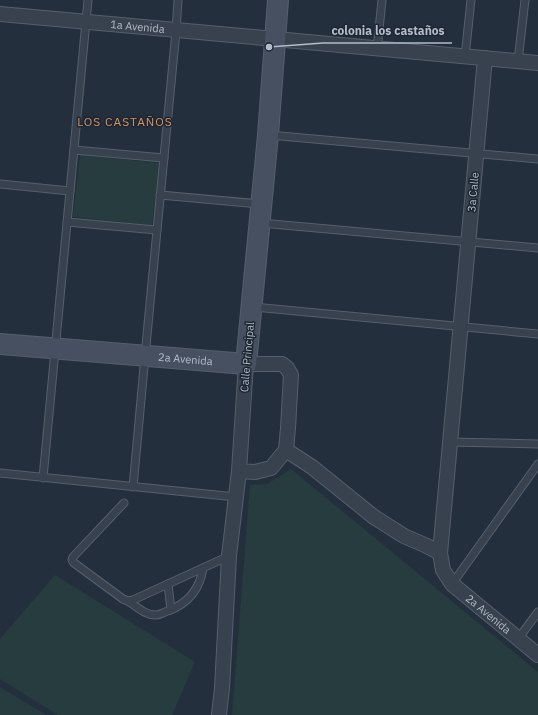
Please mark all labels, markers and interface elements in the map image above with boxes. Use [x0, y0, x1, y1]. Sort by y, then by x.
street label: 1a Avenida [110, 17, 165, 36]
callout: colonia los castaños [323, 19, 452, 43]
text: colonia los castaños [331, 23, 445, 38]
district label: LOS CASTAÑOS [77, 114, 173, 129]
street label: 3a Calle [464, 172, 482, 212]
street label: Calle Principal [237, 321, 257, 393]
street label: 2a Avenida [158, 350, 213, 368]
street label: 2a Avenida [463, 591, 514, 637]

